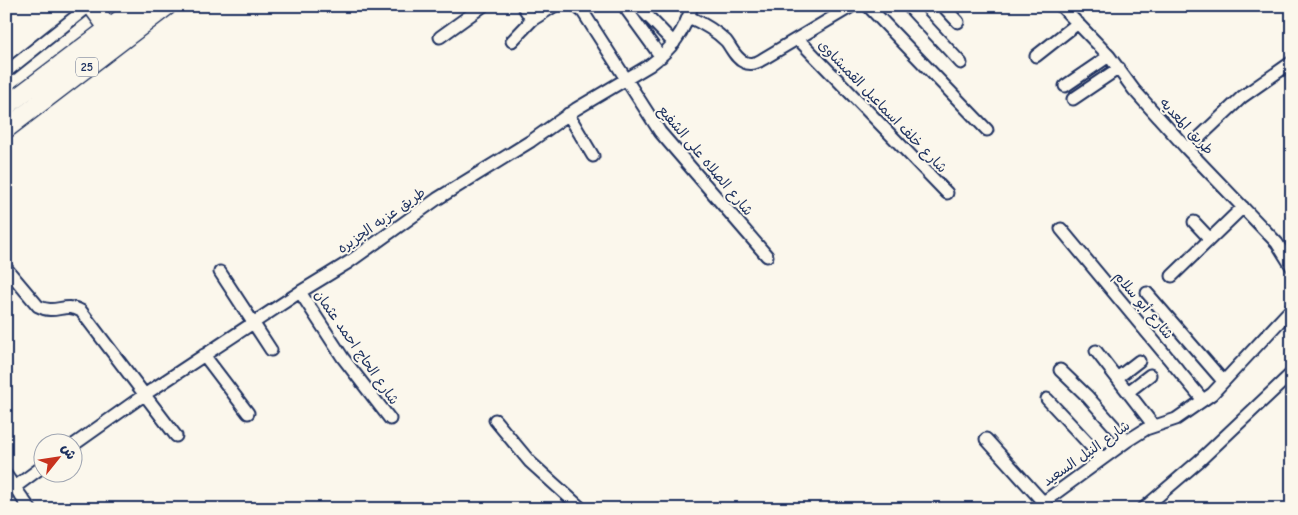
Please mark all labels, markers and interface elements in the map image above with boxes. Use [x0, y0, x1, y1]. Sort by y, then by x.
street label: شارع خلف اسماعيل القمبشاوى [814, 36, 951, 177]
road number: 25 [76, 58, 98, 76]
street label: طريق المعديه [1156, 94, 1217, 158]
street label: شارع الصلاه على الشفيع [653, 102, 757, 220]
street label: طريق عزبه الجزيره [334, 184, 429, 257]
street label: شارع أبو سلام [1109, 268, 1177, 344]
street label: شارع الحاج احمد عثمان [310, 287, 403, 408]
street label: شارع النيل السعيد [1039, 417, 1134, 491]
north arrow [32, 432, 82, 482]
text: ش [58, 441, 80, 463]

